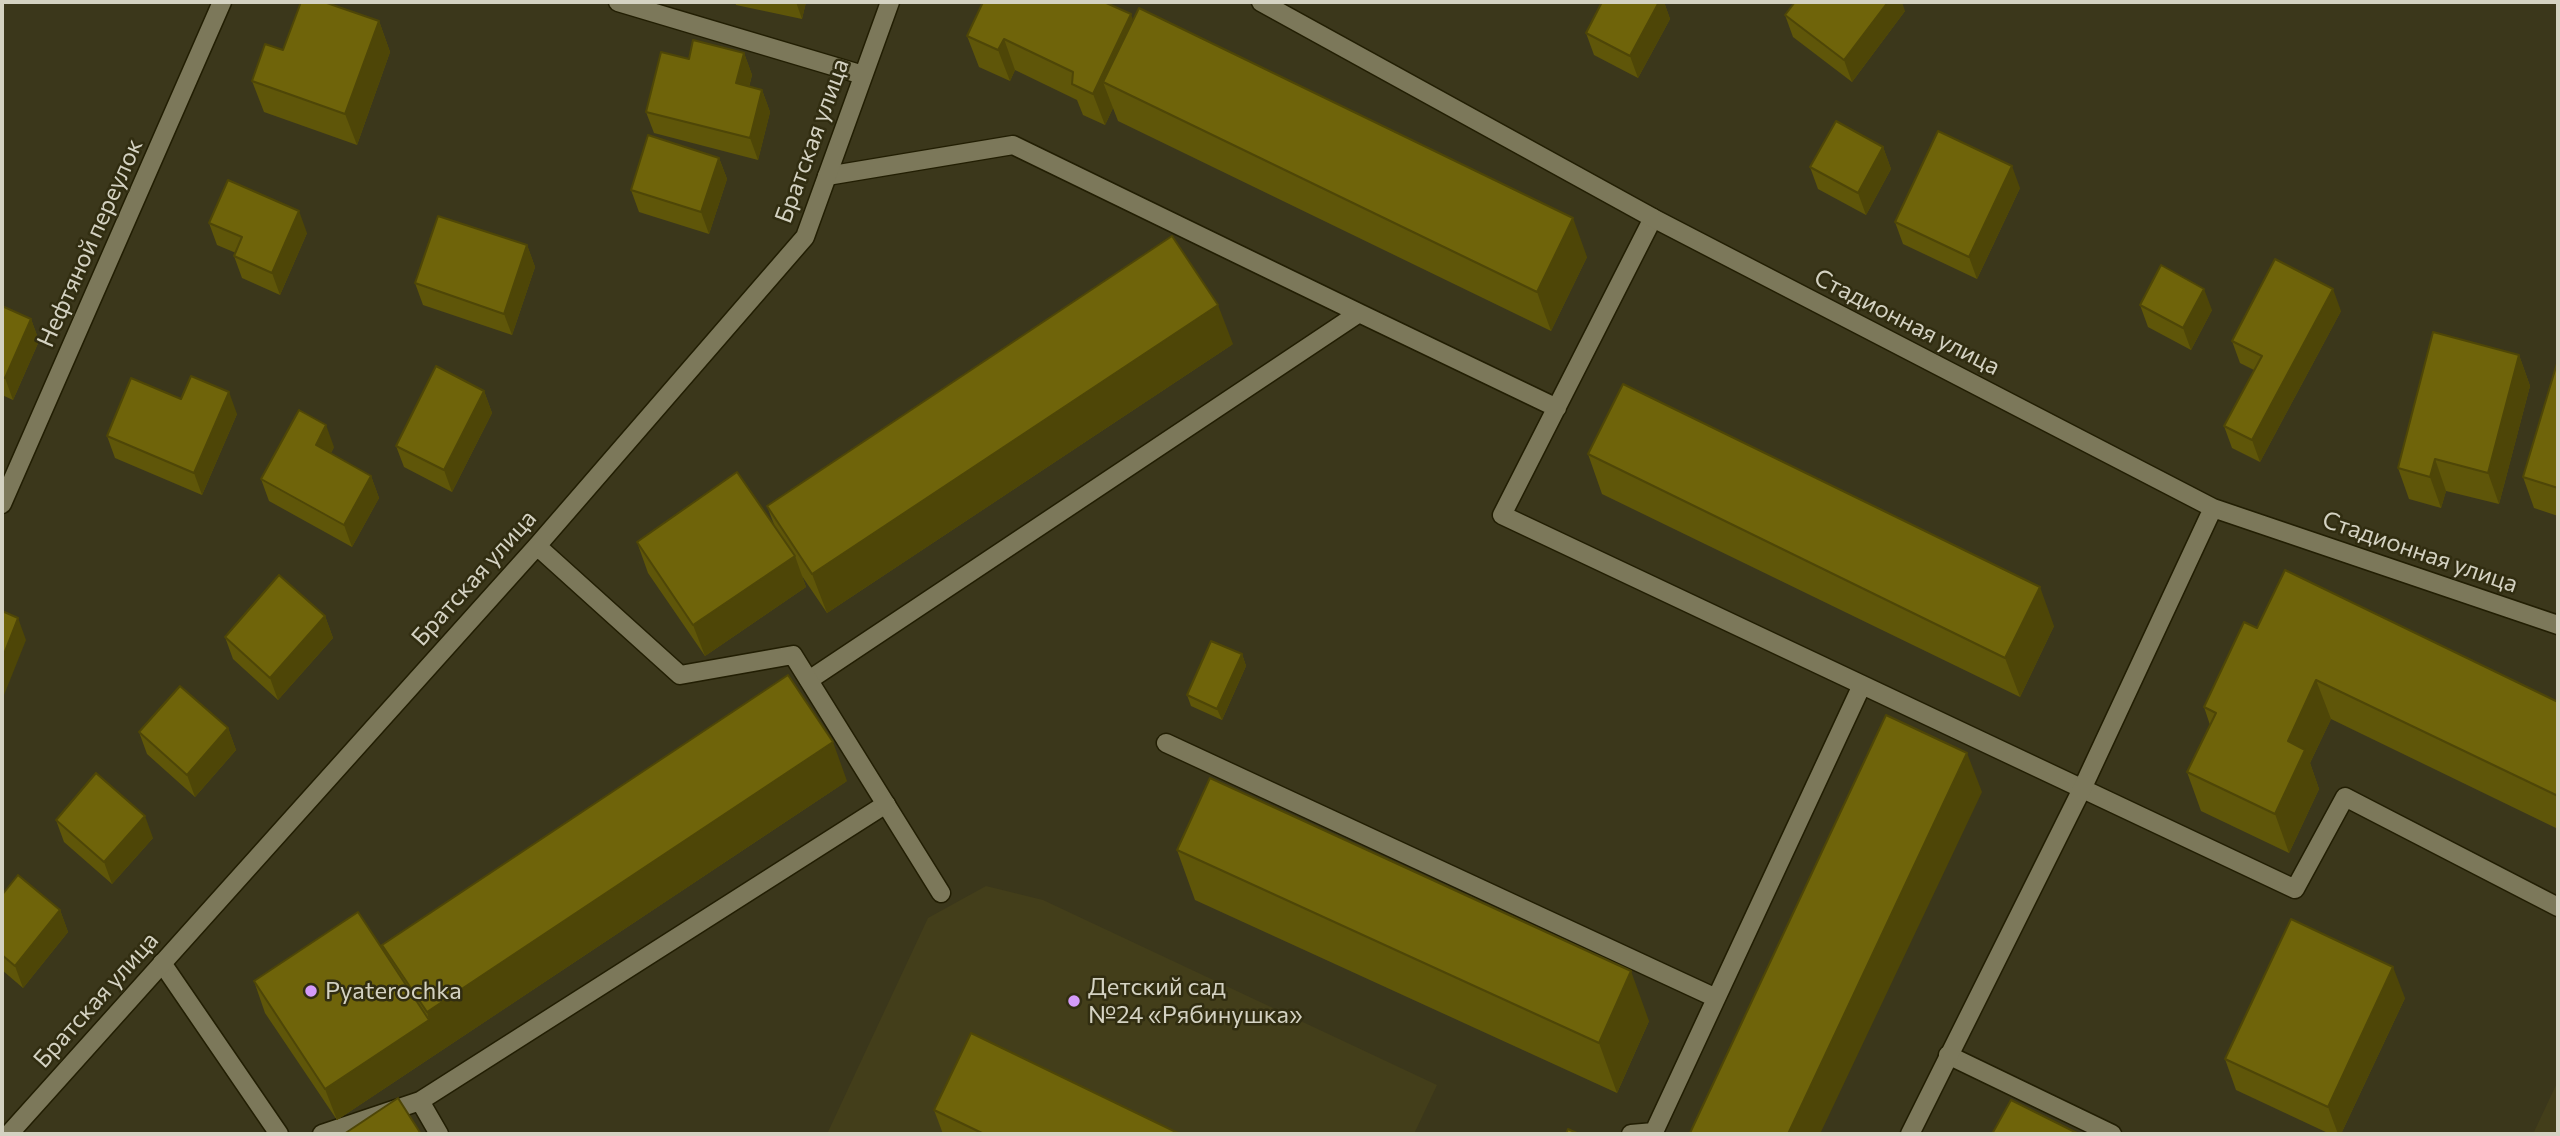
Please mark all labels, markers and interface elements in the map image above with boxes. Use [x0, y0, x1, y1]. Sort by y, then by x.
street label: Братская улица [769, 55, 855, 227]
street label: Нефтяной переулок [31, 134, 149, 352]
street label: Стадионная улица [1809, 263, 2005, 381]
street label: Братская улица [406, 504, 542, 652]
street label: Стадионная улица [2319, 505, 2521, 599]
street label: Братская улица [28, 926, 164, 1074]
place label: Детский сад №24 «Рябинушка» [1088, 973, 1303, 1029]
place label: Pyaterochka [325, 977, 462, 1005]
marker: Pyaterochka [303, 983, 319, 999]
marker: Детский сад №24 «Рябинушка» [1066, 993, 1082, 1009]

